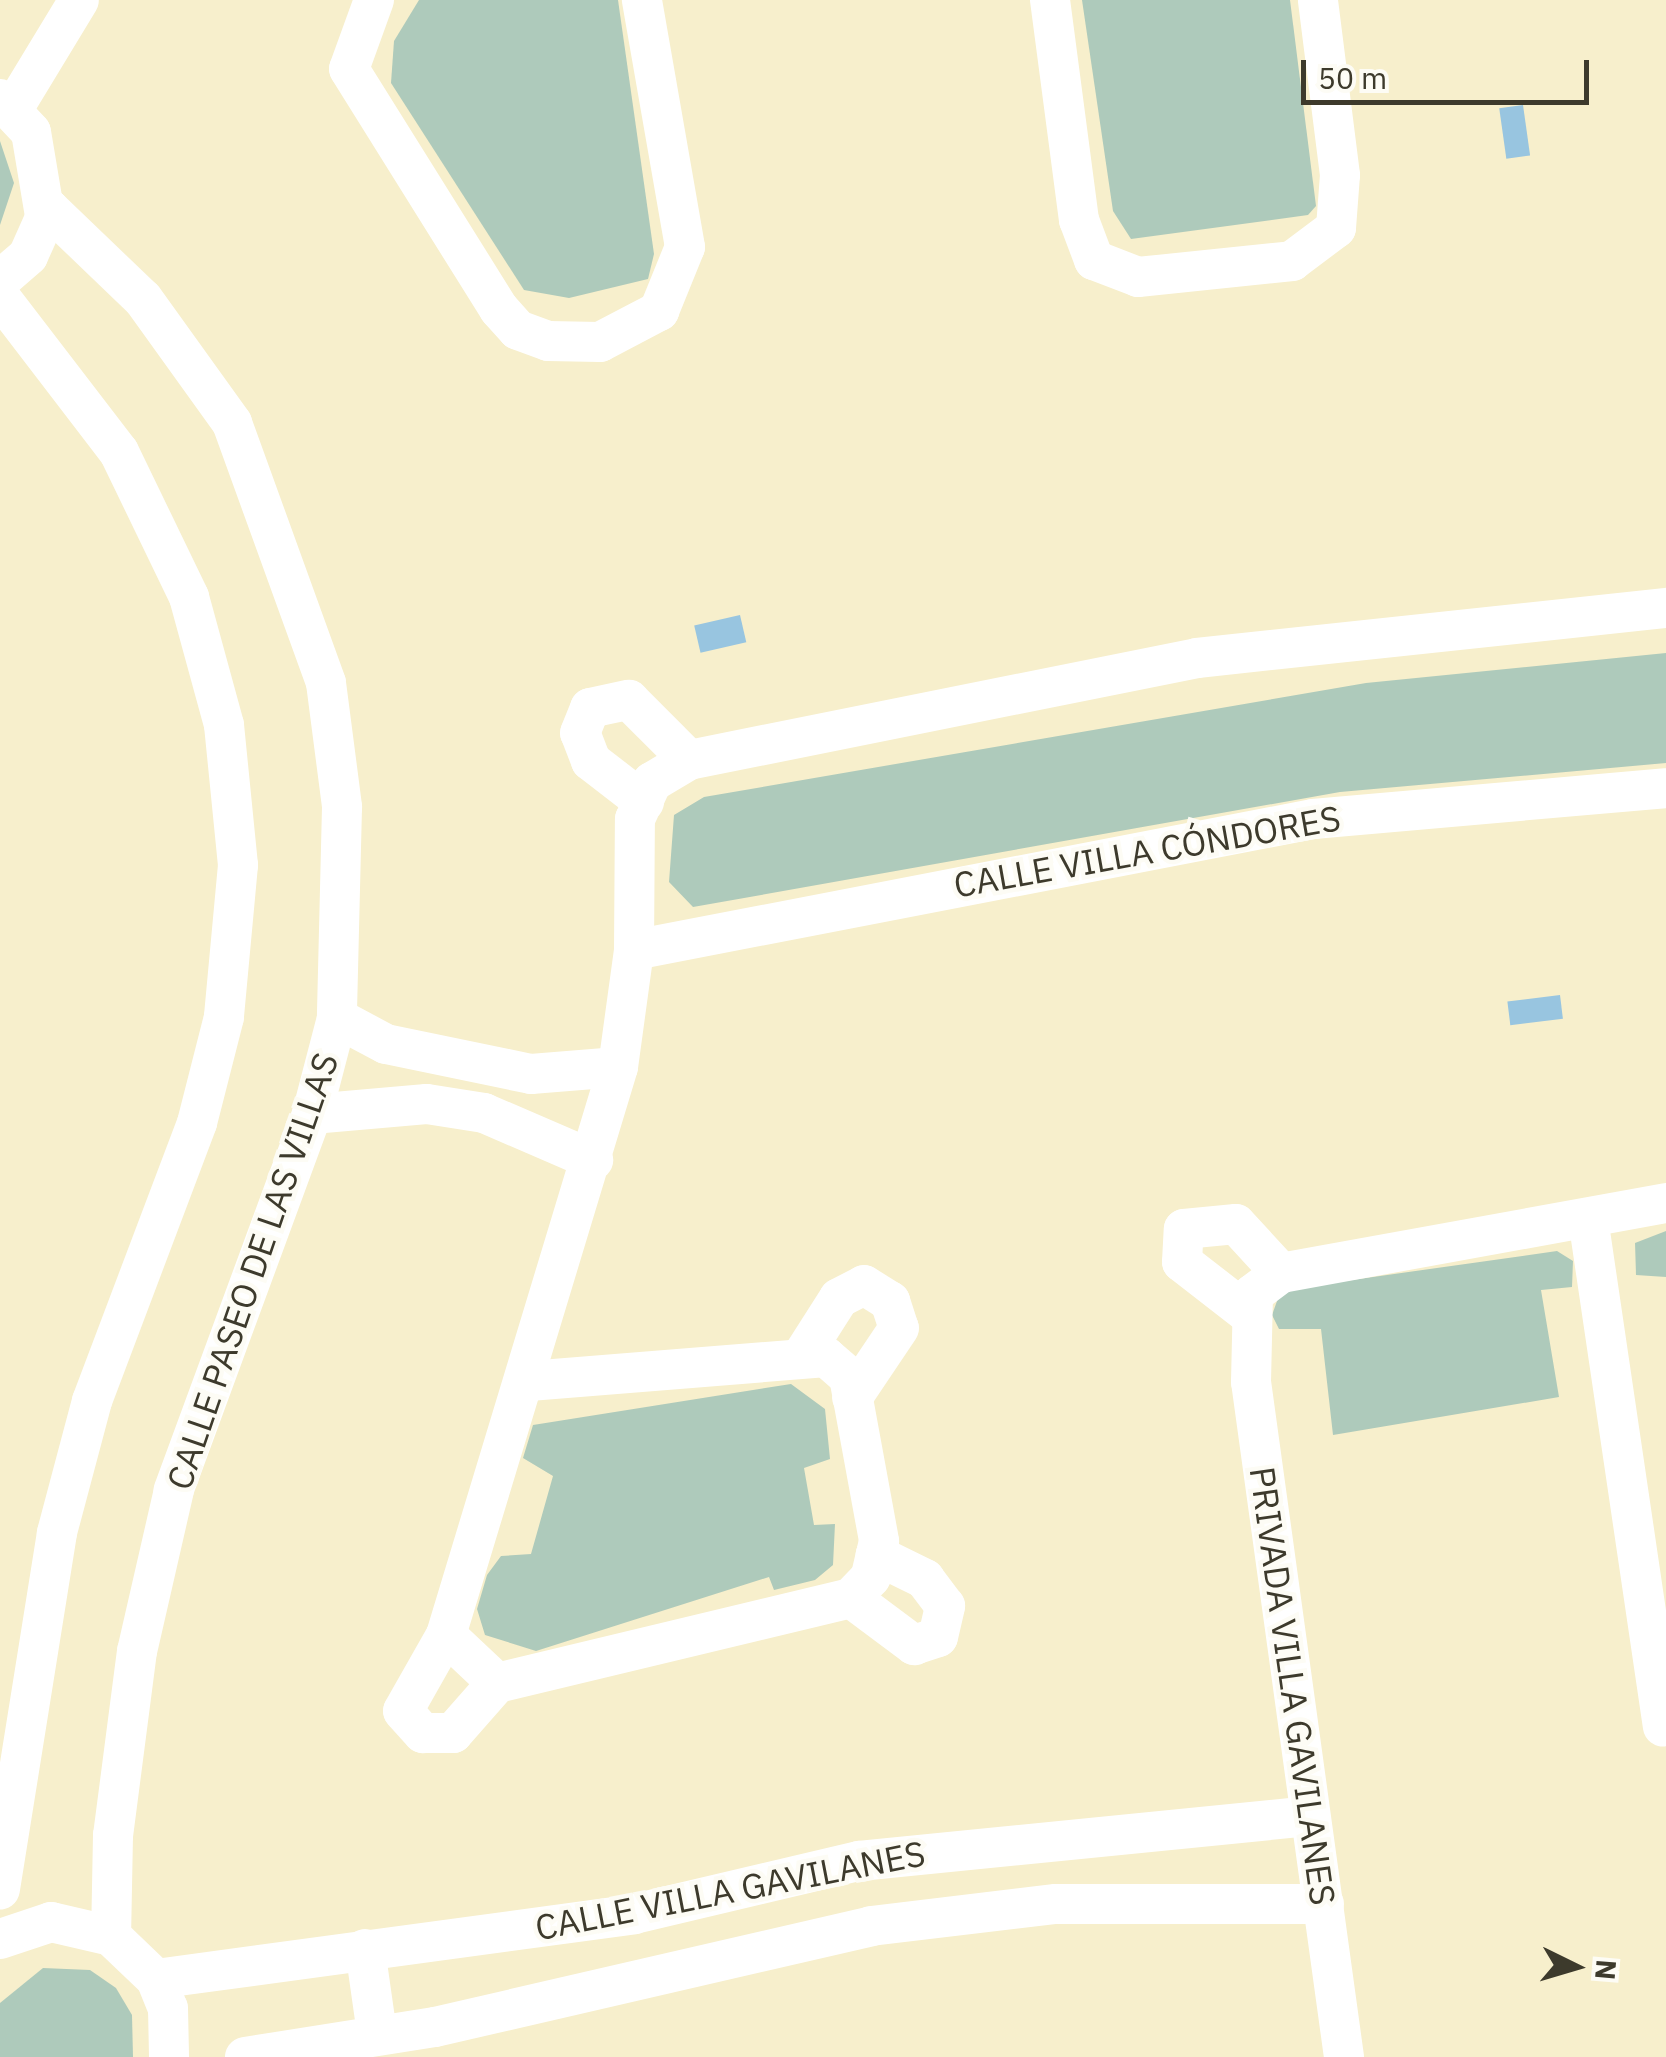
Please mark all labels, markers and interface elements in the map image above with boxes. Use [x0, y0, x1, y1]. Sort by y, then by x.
scale bar [1306, 40, 1594, 102]
text: 50 m [1318, 58, 1387, 97]
street label: CALLE VILLA CÓNDORES [950, 796, 1344, 906]
street label: CALLE PASEO DE LAS VILLAS [157, 1047, 347, 1495]
street label: PRIVADA VILLA GAVILANES [1241, 1464, 1345, 1908]
street label: CALLE VILLA GAVILANES [531, 1832, 929, 1948]
north arrow [1526, 1917, 1626, 2017]
text: N [1587, 1958, 1626, 1981]

